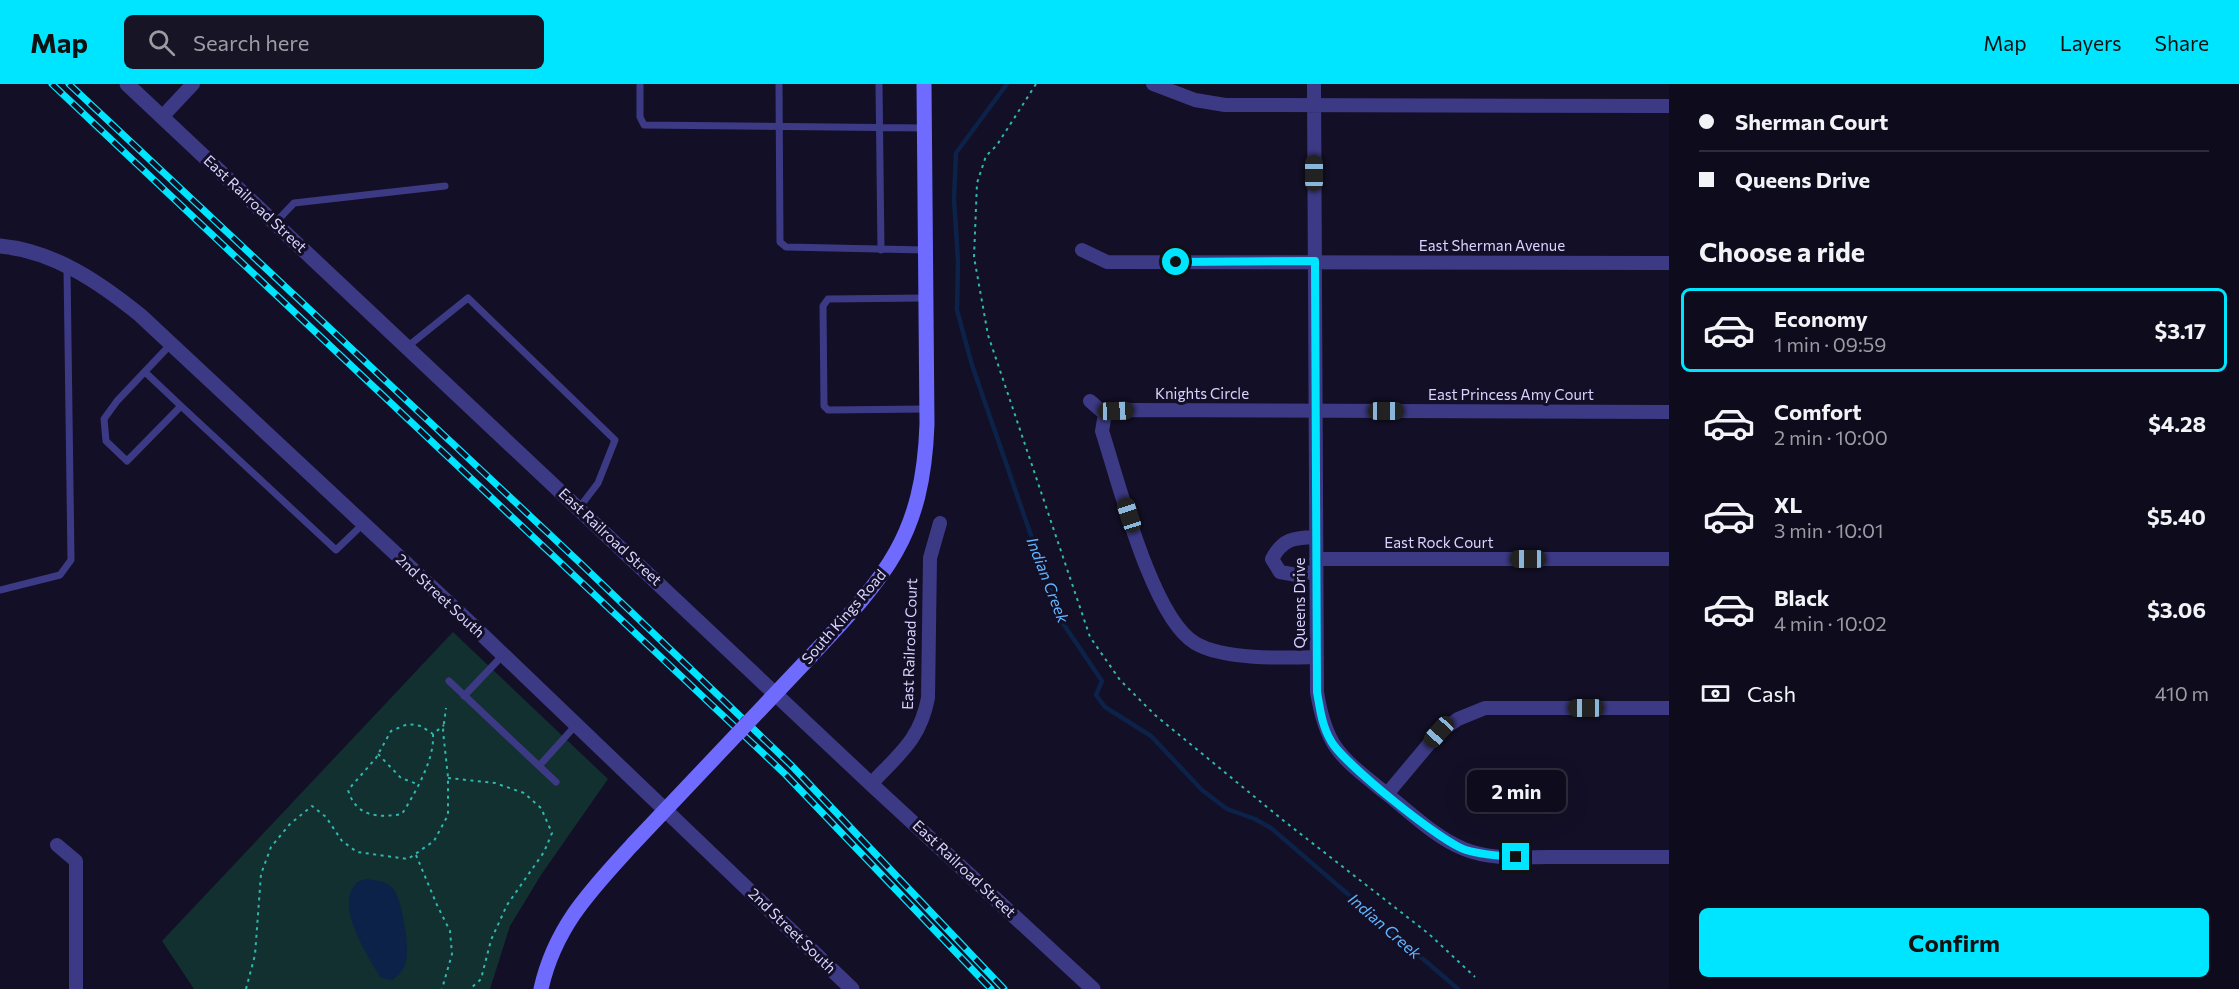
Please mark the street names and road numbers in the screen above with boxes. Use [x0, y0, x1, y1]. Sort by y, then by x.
street label: East Railroad Street [200, 151, 311, 256]
street label: East Sherman Avenue [1419, 236, 1565, 254]
street label: Knights Circle [1155, 384, 1249, 402]
street label: East Princess Amy Court [1428, 385, 1594, 403]
street label: East Railroad Street [555, 484, 666, 589]
street label: East Rock Court [1384, 533, 1494, 551]
street label: 2nd Street South [393, 550, 489, 641]
street label: Queens Drive [1290, 557, 1308, 649]
street label: South Kings Road [797, 565, 889, 667]
street label: East Railroad Court [898, 578, 920, 710]
street label: East Railroad Street [909, 816, 1020, 921]
street label: 2nd Street South [745, 884, 840, 977]

